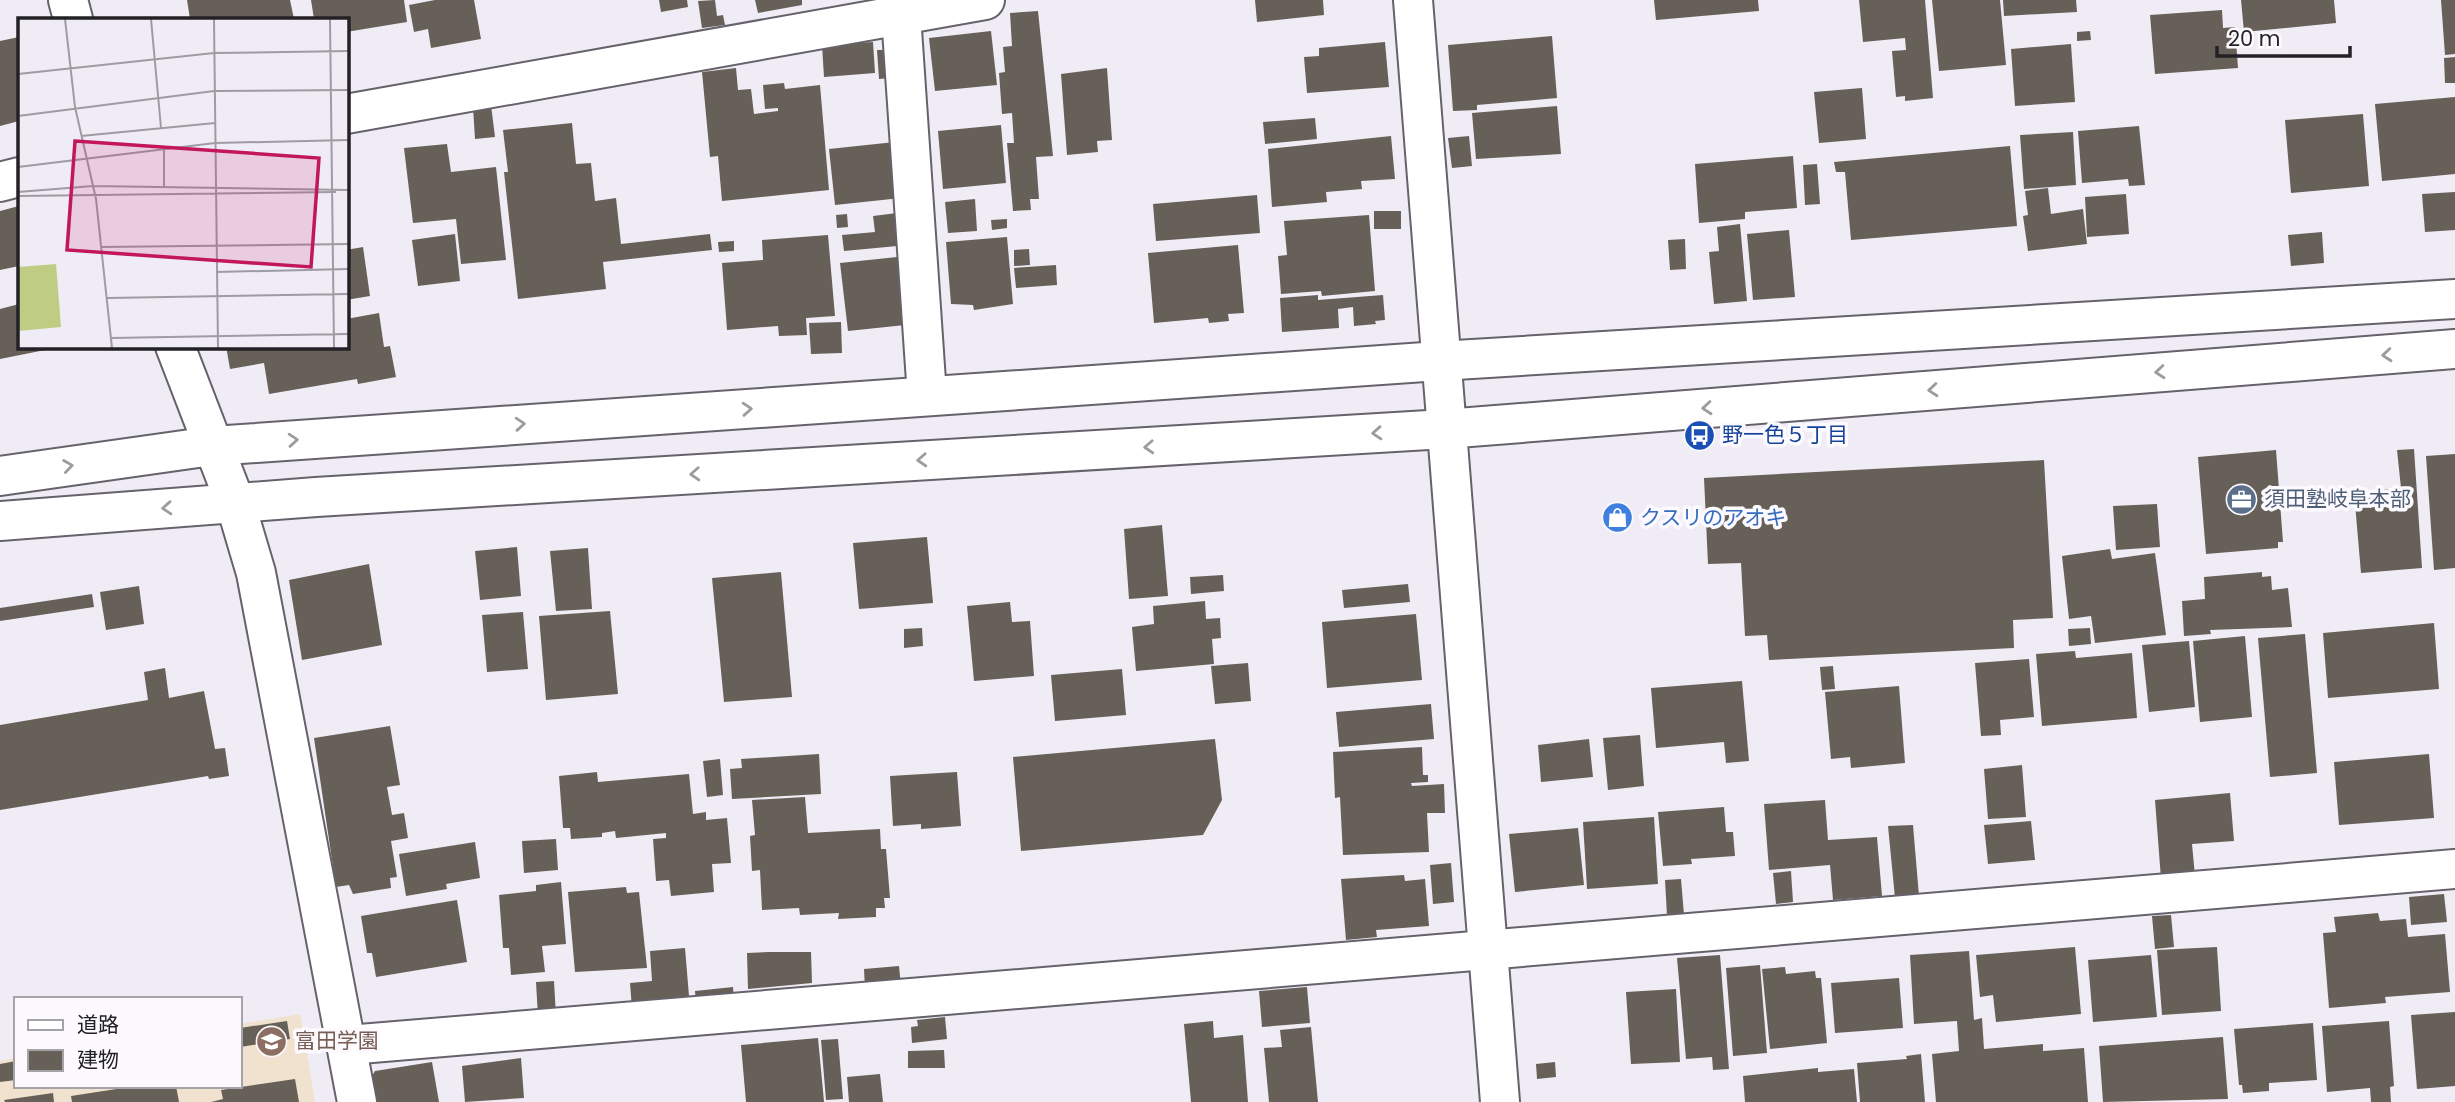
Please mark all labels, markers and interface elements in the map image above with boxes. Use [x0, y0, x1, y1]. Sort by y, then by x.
scale bar [2217, 14, 2350, 58]
inset map [18, 18, 348, 348]
text: 20 m [2228, 24, 2281, 53]
one-way arrow [2381, 347, 2392, 362]
one-way arrow [2154, 364, 2165, 379]
one-way arrow [1928, 382, 1939, 397]
one-way arrow [1701, 400, 1712, 415]
one-way arrow [742, 402, 753, 417]
one-way arrow [515, 417, 526, 432]
bus stop icon: 野一色５丁目 [1682, 418, 1716, 452]
place label: 野一色５丁目 [1722, 420, 1848, 449]
one-way arrow [1371, 425, 1382, 440]
one-way arrow [288, 433, 299, 448]
one-way arrow [1144, 439, 1155, 454]
one-way arrow [917, 453, 928, 468]
one-way arrow [62, 459, 73, 474]
one-way arrow [689, 466, 700, 481]
office icon: 須田塾岐阜本部 [2224, 482, 2258, 516]
place label: 須田塾岐阜本部 [2264, 484, 2411, 513]
one-way arrow [161, 500, 172, 515]
shop icon: クスリのアオキ [1600, 501, 1634, 535]
place label: クスリのアオキ [1640, 503, 1786, 532]
legend [14, 997, 242, 1088]
text: 道路 [77, 1010, 119, 1039]
school or university icon: 富田学園 [255, 1024, 289, 1058]
place label: 富田学園 [295, 1026, 379, 1055]
text: 建物 [77, 1045, 119, 1074]

